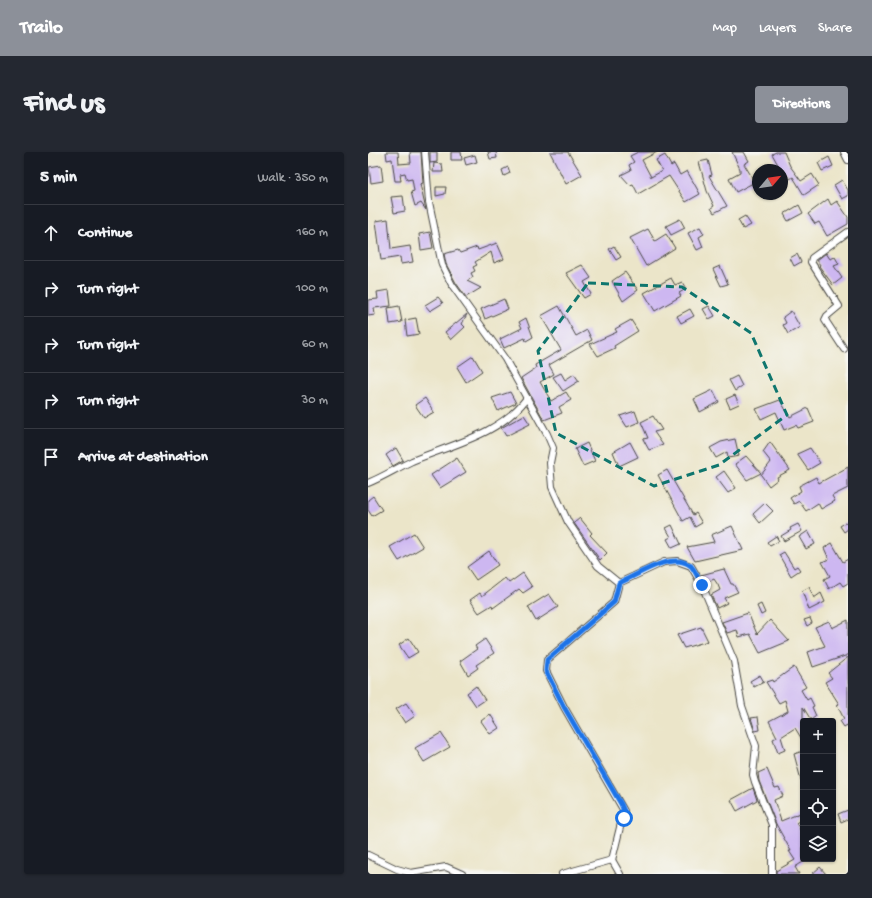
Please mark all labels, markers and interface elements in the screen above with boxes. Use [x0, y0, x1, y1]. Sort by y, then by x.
text: Trailo [20, 17, 63, 40]
text: Map [713, 20, 737, 37]
text: Layers [759, 20, 796, 37]
text: Share [818, 20, 852, 37]
button: Directions [755, 86, 848, 123]
text: Find us [24, 88, 104, 121]
north arrow [752, 164, 788, 200]
text: 5 min [40, 168, 77, 188]
text: Walk · 350 m [258, 171, 328, 186]
icon: ahead [40, 222, 62, 244]
text: Continue [78, 224, 132, 242]
text: 160 m [296, 225, 328, 240]
icon: right [40, 278, 62, 300]
text: Turn right [78, 280, 138, 298]
text: 100 m [296, 281, 328, 296]
icon: right [40, 334, 62, 356]
text: Turn right [78, 336, 138, 354]
text: 60 m [302, 337, 328, 352]
icon: right [40, 390, 62, 412]
text: Turn right [78, 392, 138, 410]
text: 30 m [302, 393, 328, 408]
icon: arrive [40, 446, 62, 468]
text: Arrive at destination [78, 448, 208, 466]
route end [693, 576, 711, 594]
map controls [800, 718, 836, 862]
button: + [800, 718, 836, 754]
button: − [800, 754, 836, 790]
button: locate [800, 790, 836, 826]
route start [615, 809, 633, 827]
button: layers [800, 826, 836, 862]

